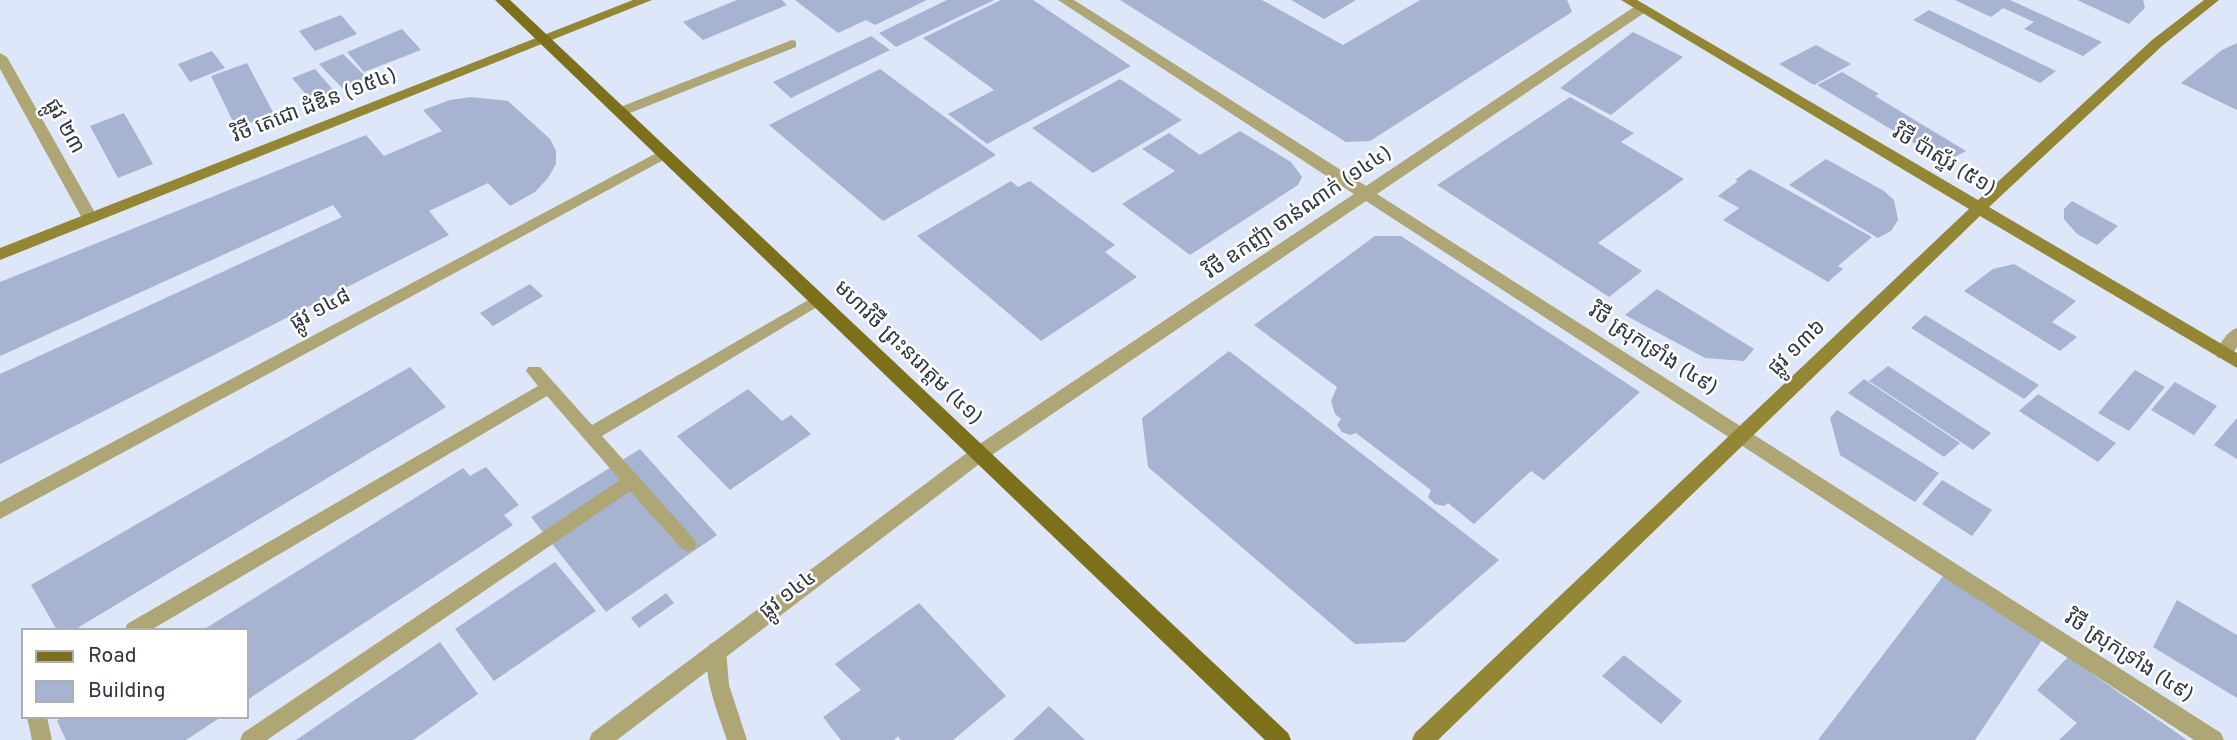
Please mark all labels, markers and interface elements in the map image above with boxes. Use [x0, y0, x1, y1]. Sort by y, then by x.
street label: វិថី តេជោ ដំឌិន (១៥៤) [229, 64, 401, 150]
street label: ផ្លូវ ២៣ [38, 95, 88, 159]
street label: វិថី ប៉ាស្ទ័រ (៥១) [1887, 121, 1999, 203]
street label: វិថី ឧកញ៉ា ចាន់ណាក់ (១៤៤) [1201, 142, 1397, 286]
street label: មហាវិថី ព្រះនរោត្តម (៤១) [828, 277, 986, 431]
street label: ផ្លូវ ១៤៨ [286, 285, 356, 337]
street label: វិថី ស្រុកទ្រាំង (៤៩) [1583, 300, 1721, 402]
street label: ផ្លូវ ១៣៦ [1764, 316, 1832, 382]
street label: ផ្លូវ ១៤៤ [755, 566, 823, 626]
street label: វិថី ស្រុកទ្រាំង (៤៩) [2059, 607, 2197, 709]
legend [21, 628, 248, 719]
text: Road [88, 643, 137, 670]
text: Building [88, 678, 166, 705]

